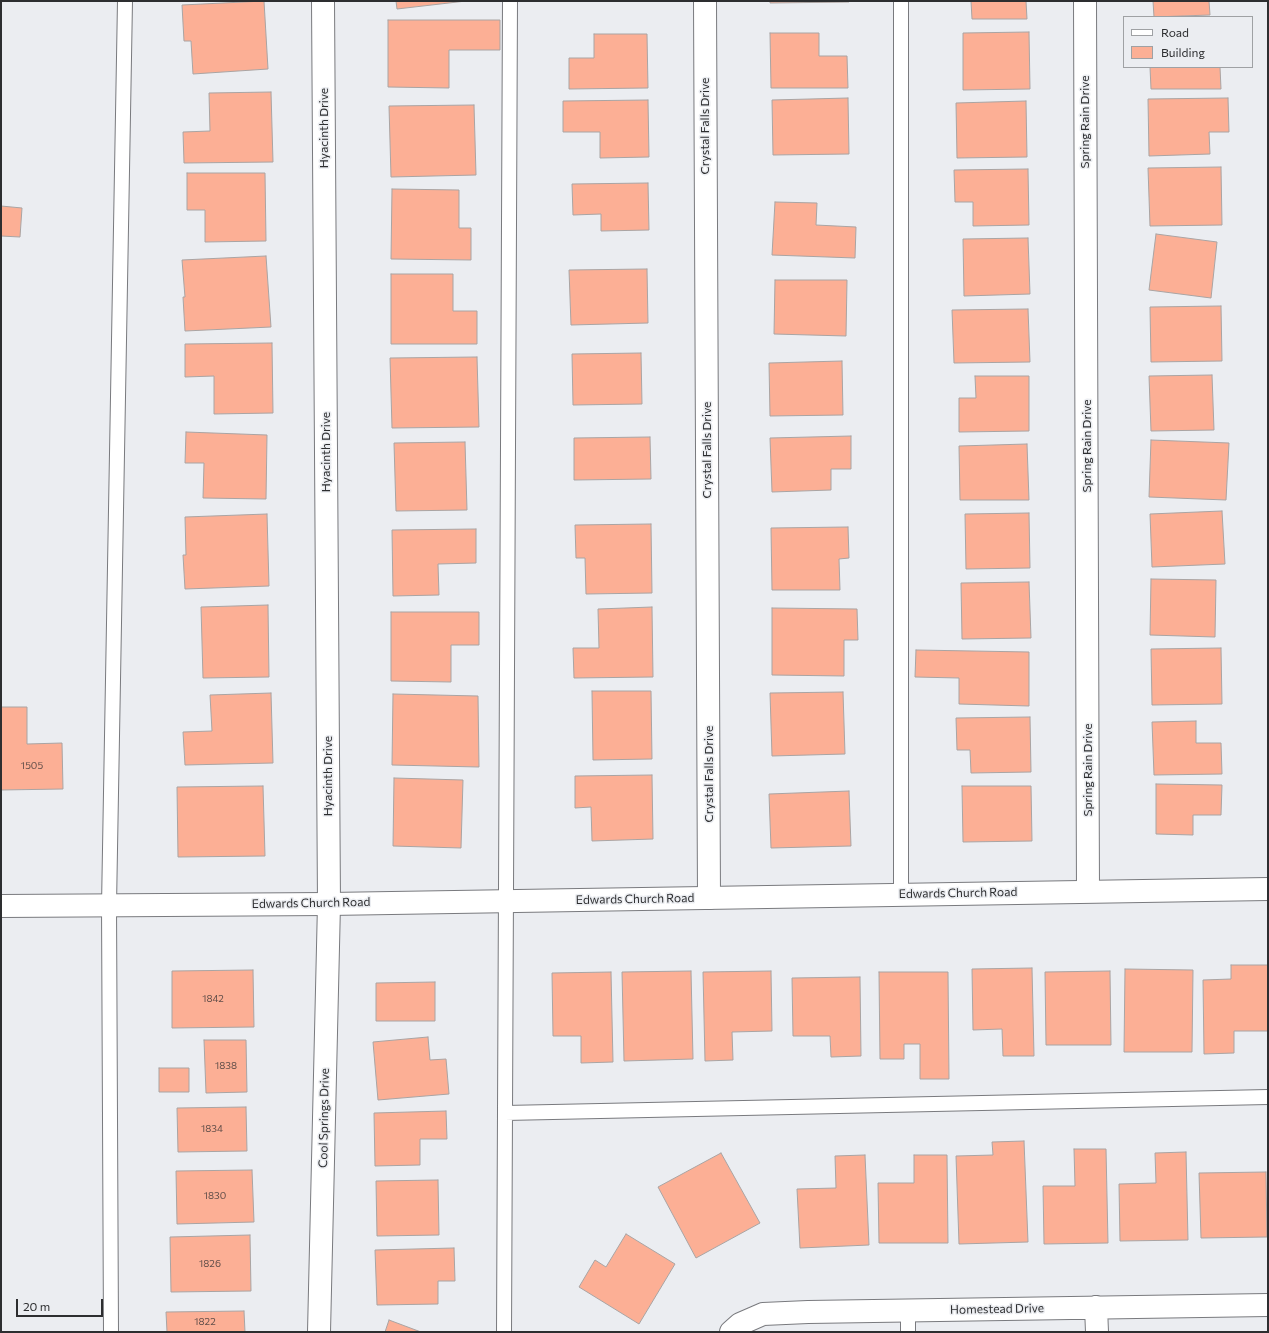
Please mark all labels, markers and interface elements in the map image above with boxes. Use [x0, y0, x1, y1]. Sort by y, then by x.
legend [1123, 16, 1253, 68]
text: Road [1161, 25, 1189, 39]
text: Building [1161, 45, 1205, 59]
street label: Spring Rain Drive [1078, 75, 1092, 169]
street label: Crystal Falls Drive [698, 78, 712, 174]
street label: Hyacinth Drive [317, 88, 331, 168]
street label: Spring Rain Drive [1080, 399, 1094, 493]
street label: Crystal Falls Drive [700, 402, 714, 498]
street label: Hyacinth Drive [319, 412, 333, 492]
street label: Spring Rain Drive [1081, 723, 1095, 817]
street label: Crystal Falls Drive [702, 726, 716, 822]
street label: Hyacinth Drive [321, 736, 335, 816]
house number: 1505 [21, 760, 43, 772]
street label: Edwards Church Road [899, 885, 1017, 901]
street label: Edwards Church Road [576, 891, 694, 907]
street label: Edwards Church Road [252, 895, 370, 911]
house number: 1842 [202, 993, 224, 1005]
house number: 1838 [215, 1060, 237, 1072]
street label: Cool Springs Drive [316, 1068, 332, 1168]
house number: 1834 [201, 1123, 223, 1135]
house number: 1830 [204, 1190, 226, 1202]
house number: 1826 [199, 1258, 221, 1270]
scale bar [18, 1291, 105, 1317]
text: 20 m [23, 1299, 50, 1313]
street label: Homestead Drive [950, 1301, 1044, 1317]
house number: 1822 [194, 1316, 216, 1328]

